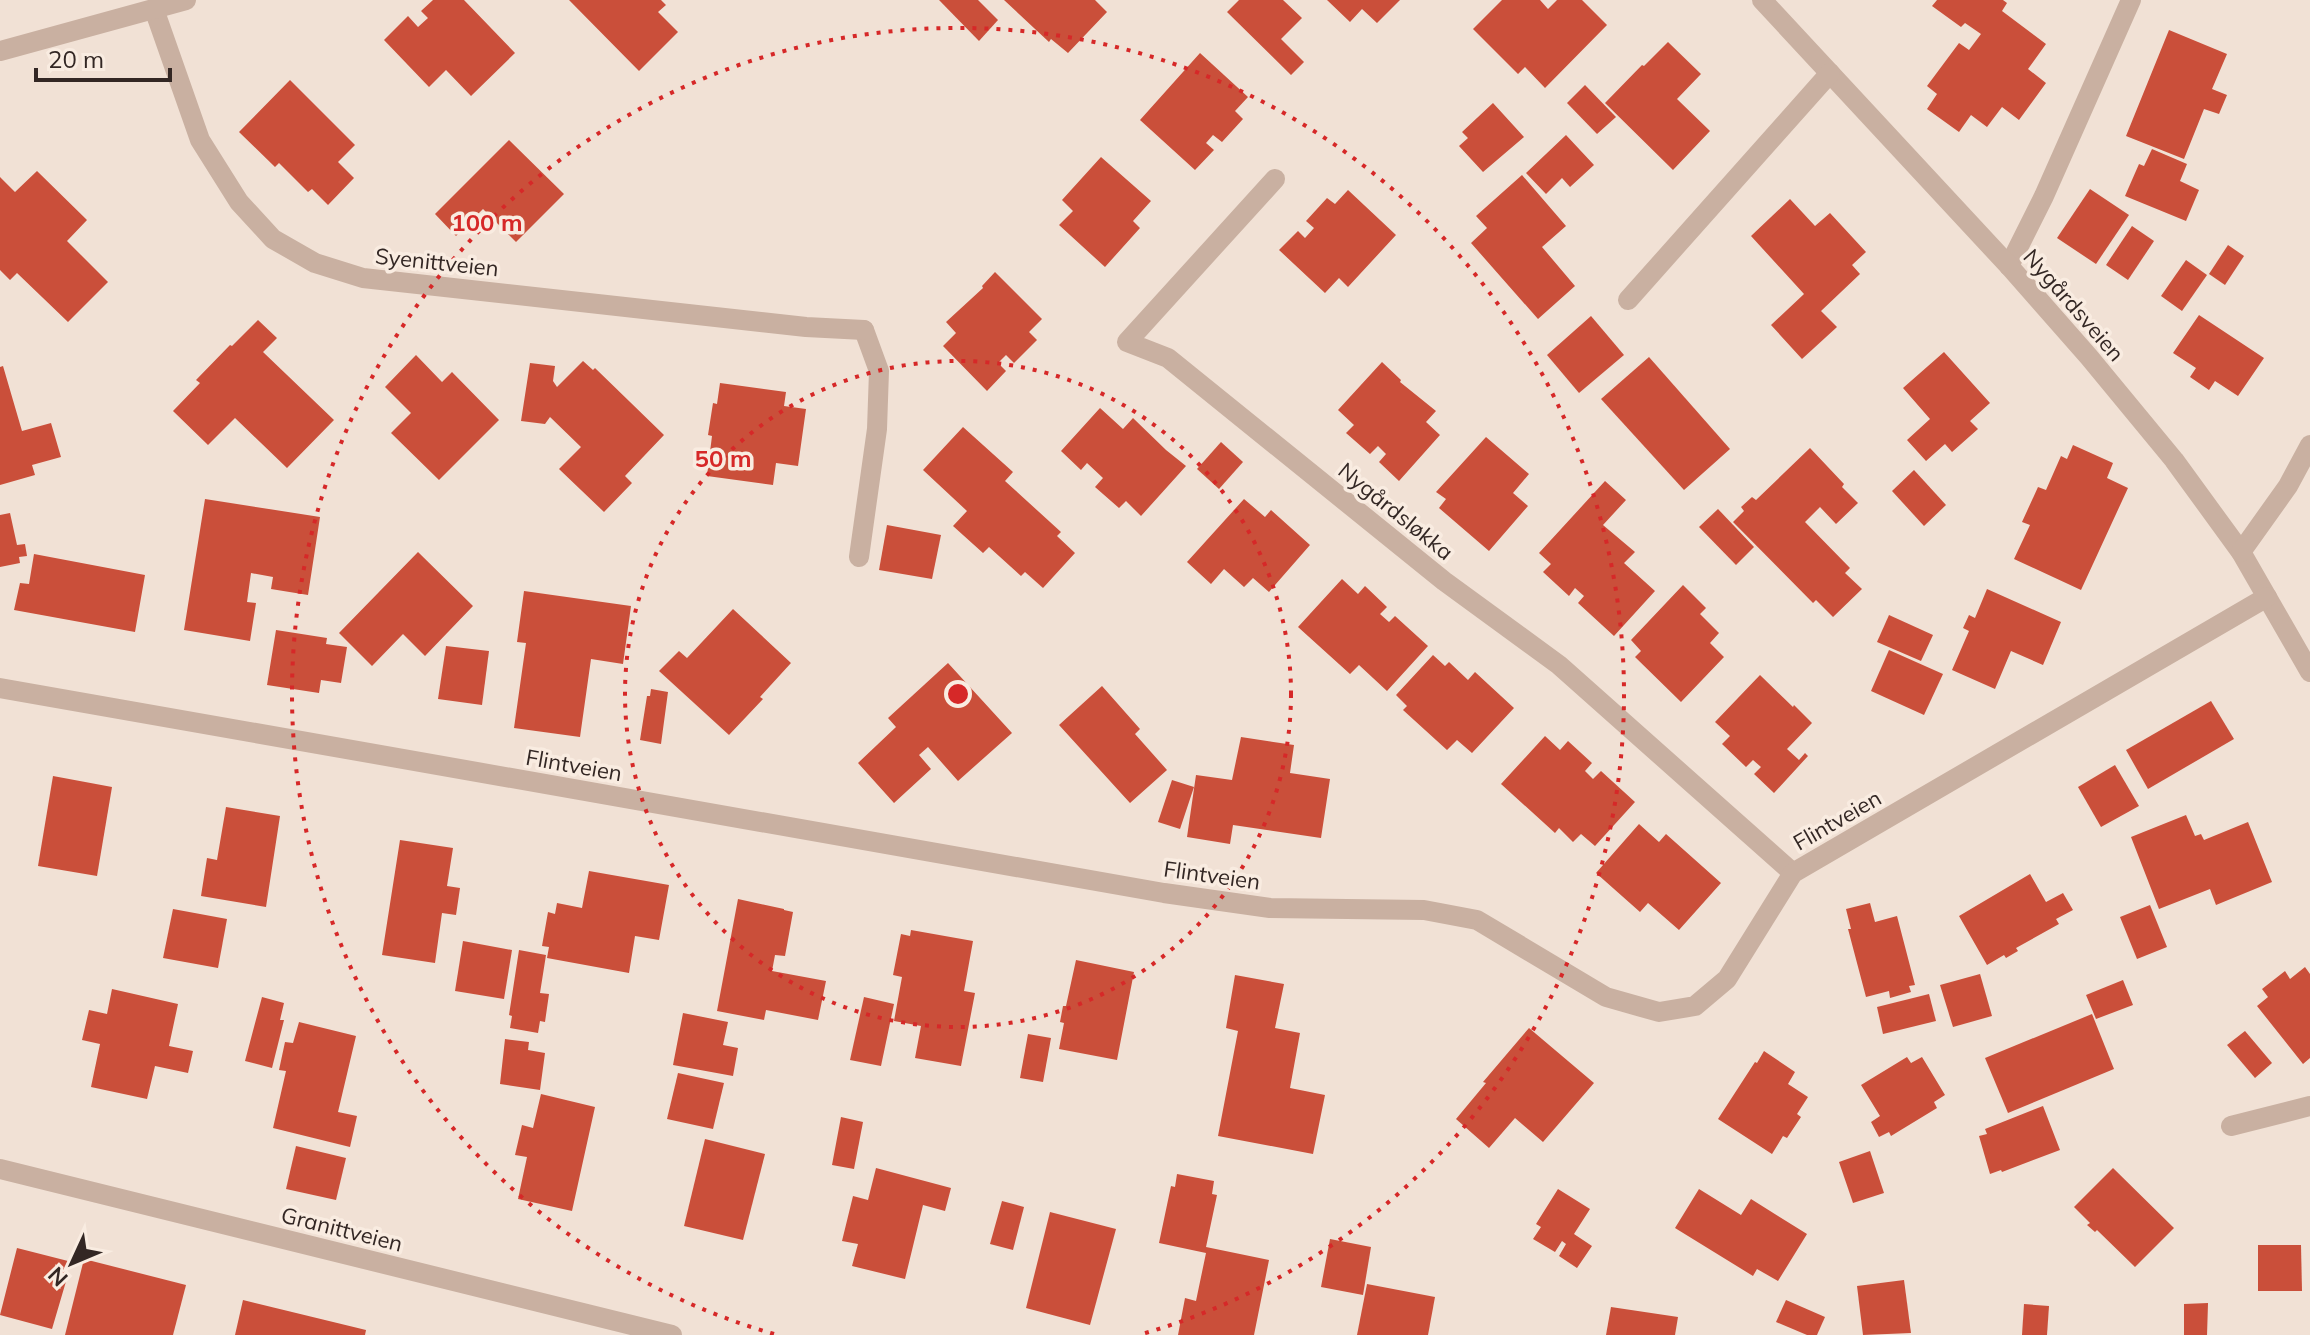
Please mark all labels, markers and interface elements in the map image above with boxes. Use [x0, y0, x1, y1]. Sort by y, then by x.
scale bar [36, 32, 170, 82]
text: 20 m [48, 44, 104, 74]
text: 100 m [451, 207, 523, 237]
street label: Syenittveien [374, 242, 500, 282]
street label: Nygårdsveien [2018, 243, 2130, 367]
text: 50 m [695, 443, 751, 473]
street label: Nygårdsløkka [1333, 456, 1459, 566]
centre of rings [944, 680, 972, 708]
street label: Flintveien [524, 743, 624, 787]
street label: Flintveien [1788, 784, 1886, 856]
street label: Flintveien [1162, 854, 1262, 896]
street label: Granittveien [278, 1200, 406, 1258]
north arrow [32, 1223, 112, 1303]
text: N [42, 1261, 73, 1293]

